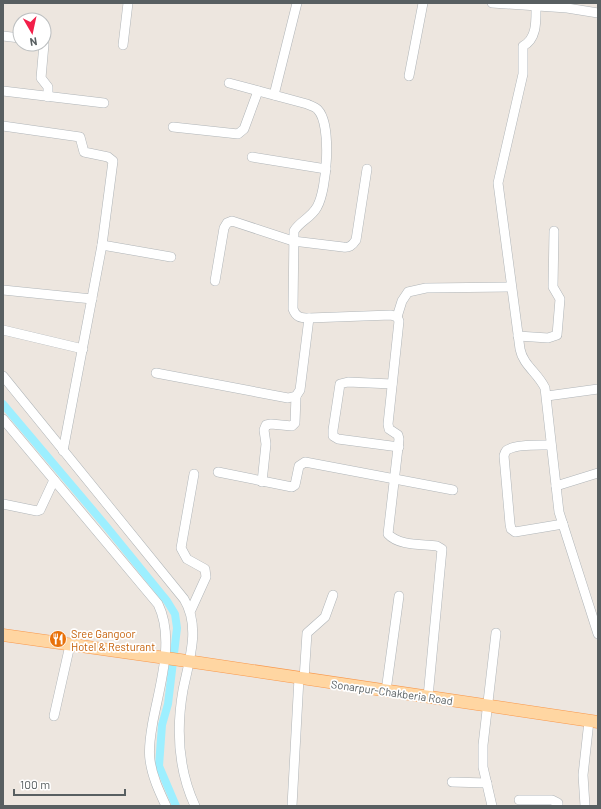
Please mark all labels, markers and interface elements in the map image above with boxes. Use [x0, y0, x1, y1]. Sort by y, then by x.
north arrow [12, 12, 52, 52]
text: N [29, 35, 38, 49]
place label: Sree Gangoor Hotel & Resturant [71, 627, 155, 653]
restaurant icon: Sree Gangoor Hotel & Resturant [48, 629, 68, 649]
street label: Sonarpur-Chakberia Road [330, 677, 454, 707]
scale bar [14, 771, 125, 797]
text: 100 m [20, 777, 50, 791]

